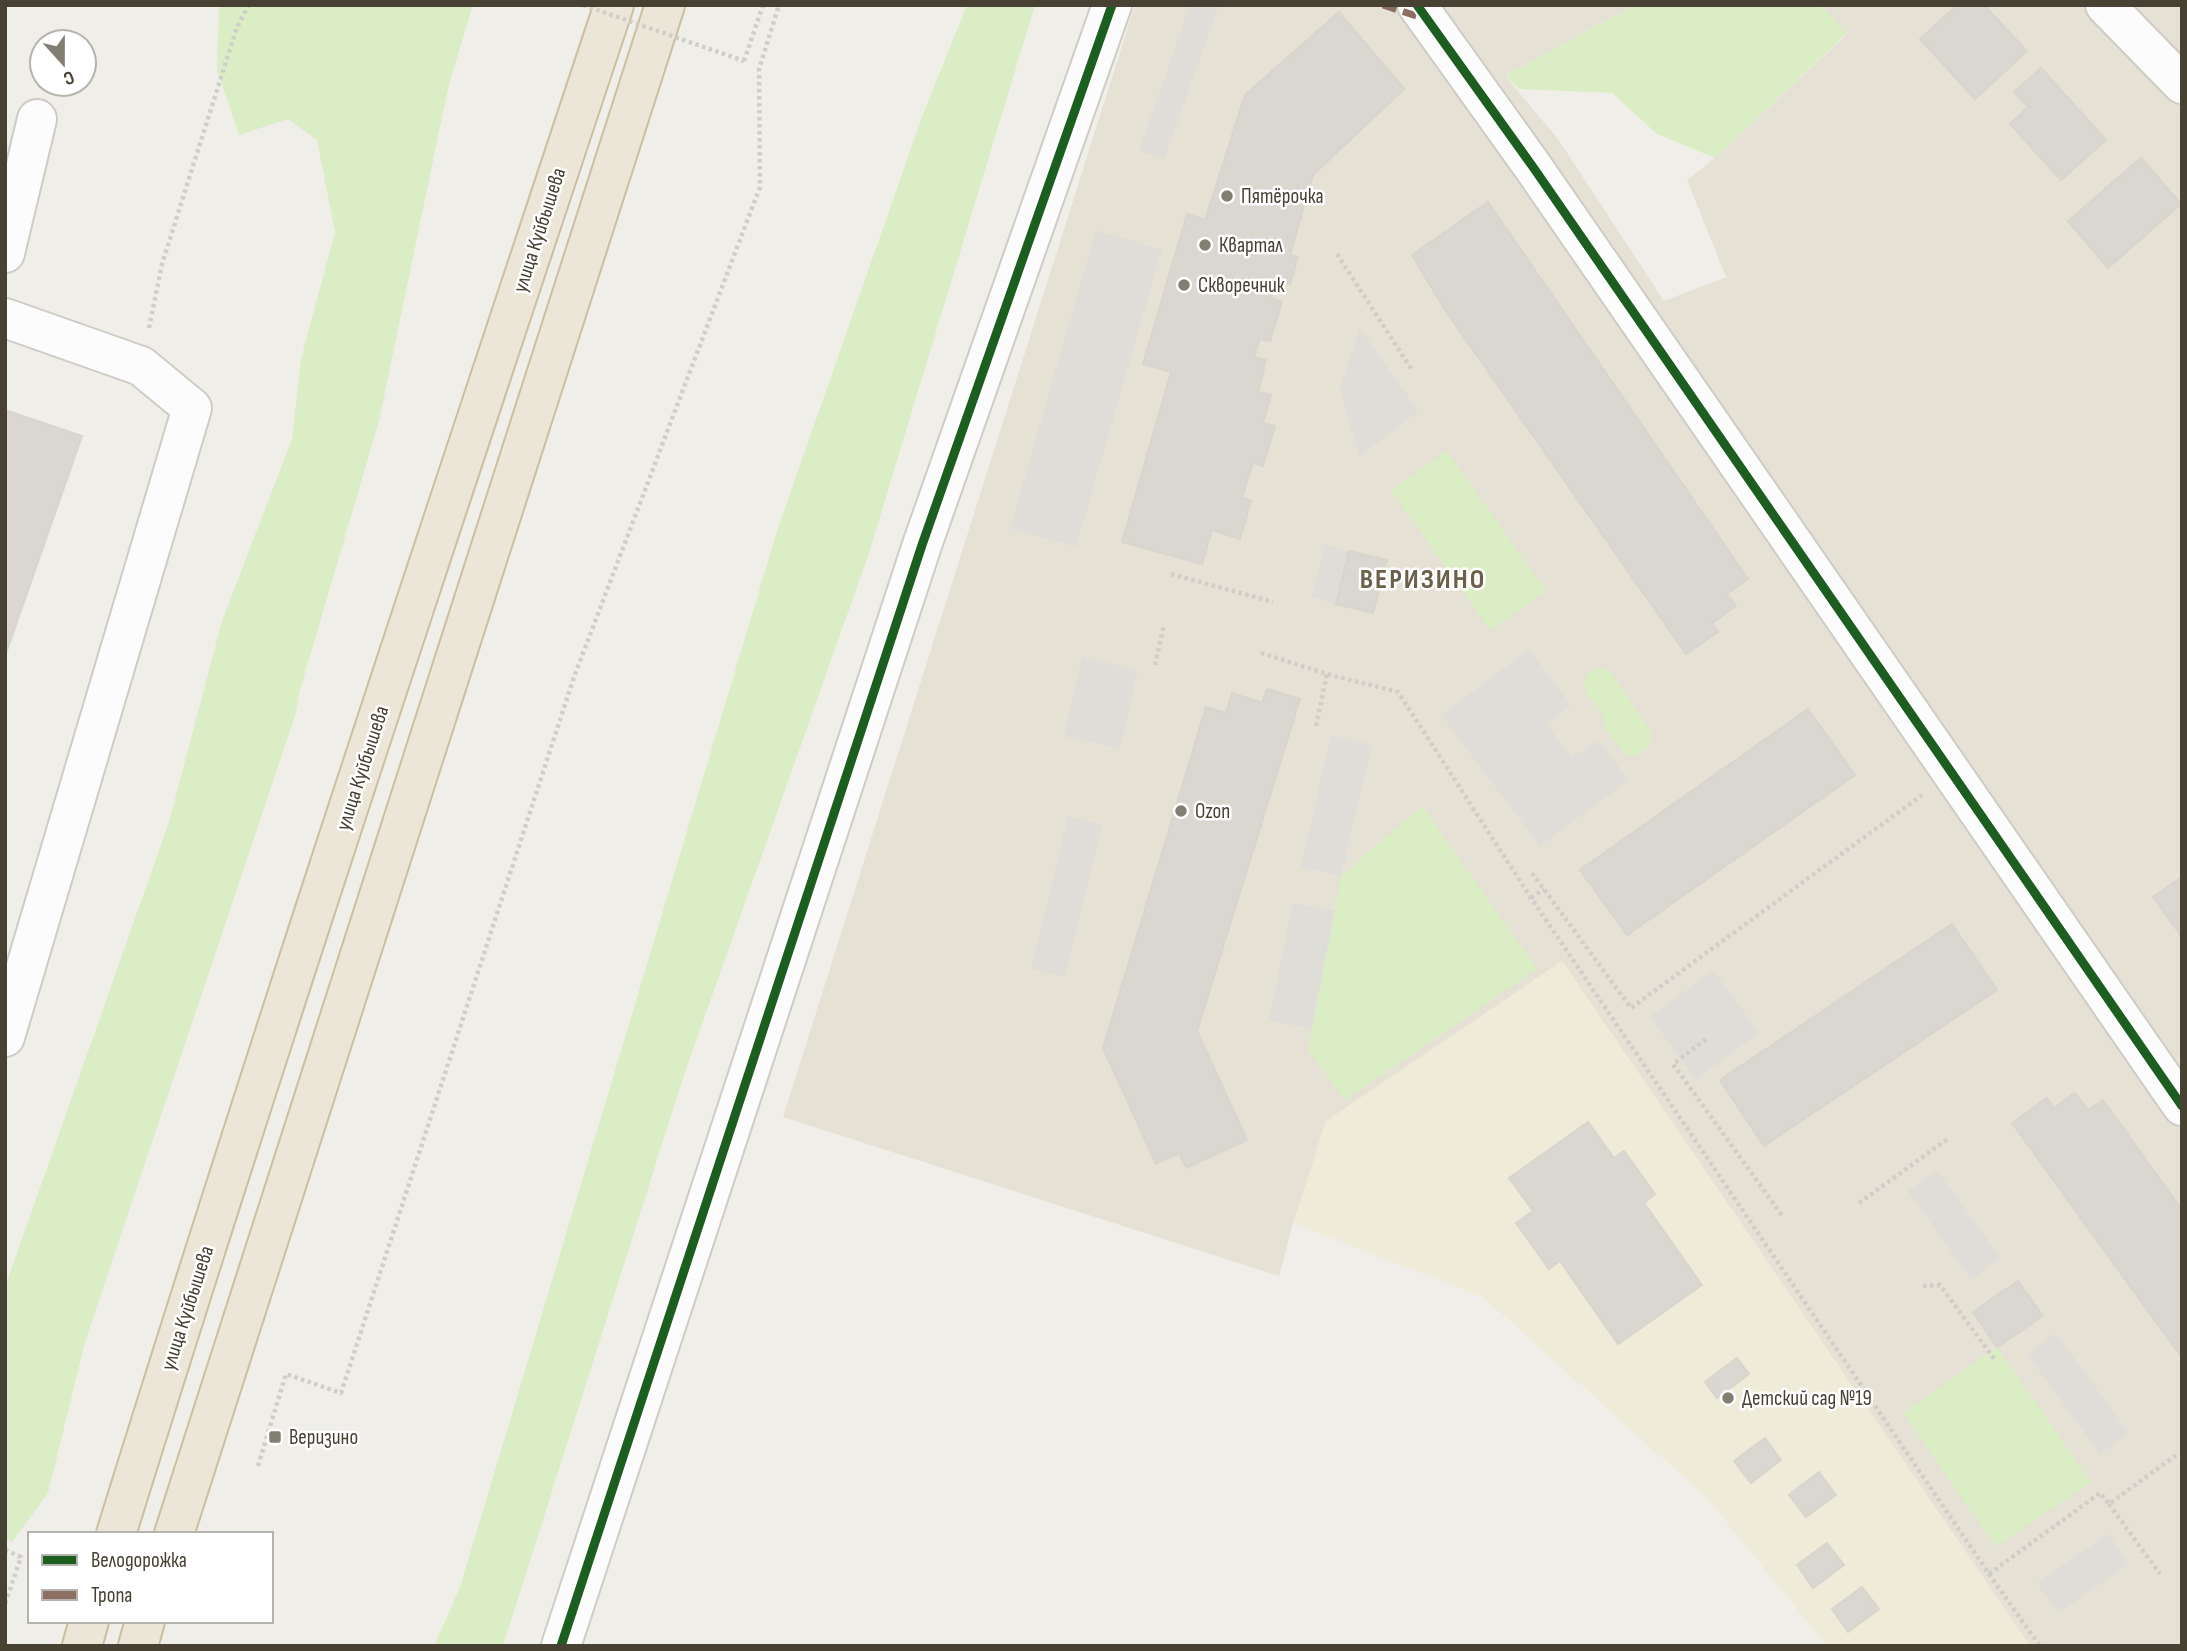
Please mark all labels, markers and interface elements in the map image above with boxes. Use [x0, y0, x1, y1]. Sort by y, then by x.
north arrow [28, 28, 98, 98]
text: С [60, 65, 77, 90]
street label: улица Куйбышева [508, 165, 571, 296]
place label: Пятёрочка [1241, 184, 1324, 209]
marker: Пятёрочка [1219, 188, 1235, 204]
place label: Квартал [1219, 233, 1283, 258]
marker: Квартал [1197, 237, 1213, 253]
place label: Скворечник [1198, 273, 1285, 298]
marker: Скворечник [1176, 277, 1192, 293]
district label: ВЕРИЗИНО [1360, 563, 1486, 596]
street label: улица Куйбышева [331, 703, 394, 834]
place label: Ozon [1195, 799, 1230, 824]
marker: Ozon [1173, 803, 1189, 819]
street label: улица Куйбышева [156, 1243, 219, 1374]
place label: Детский сад №19 [1742, 1386, 1872, 1411]
marker: Детский сад №19 [1720, 1390, 1736, 1406]
place label: Веризино [289, 1425, 358, 1450]
marker: Веризино [267, 1429, 283, 1445]
legend [28, 1532, 273, 1623]
text: Велодорожка [91, 1548, 187, 1573]
text: Тропа [91, 1583, 132, 1608]

